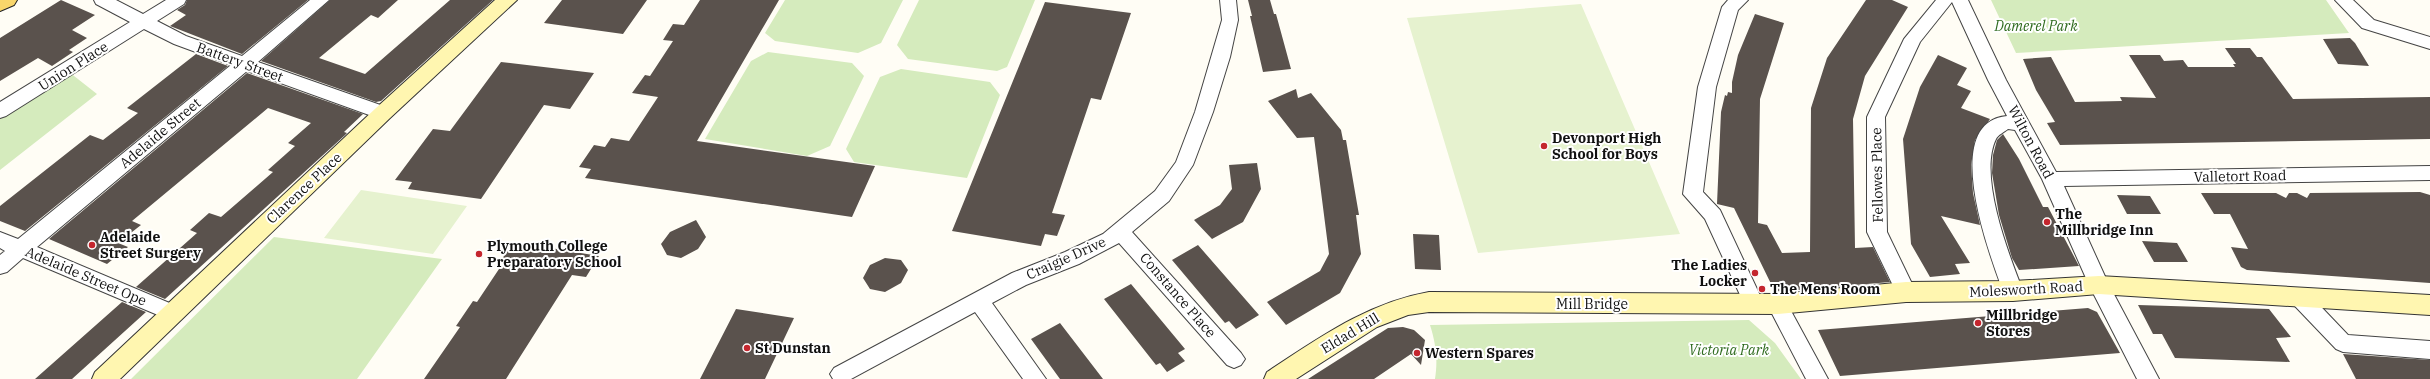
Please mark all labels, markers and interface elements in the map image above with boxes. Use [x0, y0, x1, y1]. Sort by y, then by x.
park label: Damerel Park [1993, 17, 2078, 35]
street label: Union Place [35, 37, 111, 95]
street label: Battery Street [194, 38, 286, 86]
street label: Adelaide Street [116, 94, 204, 172]
street label: Wilton Road [2004, 102, 2058, 182]
street label: Fellowes Place [1867, 127, 1887, 223]
place label: Devonport High School for Boys [1552, 129, 1661, 163]
marker: Devonport High School for Boys [1539, 141, 1549, 151]
street label: Clarence Place [263, 148, 345, 228]
street label: Valletort Road [2193, 166, 2287, 186]
place label: The Millbridge Inn [2055, 205, 2154, 239]
marker: The Millbridge Inn [2042, 217, 2052, 227]
place label: Adelaide Street Surgery [100, 228, 201, 262]
street label: Craigie Drive [1023, 232, 1109, 284]
place label: Plymouth College Preparatory School [487, 237, 622, 271]
marker: Adelaide Street Surgery [87, 240, 97, 250]
street label: Adelaide Street Ope [23, 242, 149, 310]
marker: Plymouth College Preparatory School [474, 249, 484, 259]
street label: Constance Place [1136, 249, 1220, 341]
place label: The Ladies Locker [1671, 256, 1747, 290]
marker: The Ladies Locker [1750, 268, 1760, 278]
street label: Molesworth Road [1969, 277, 2084, 301]
place label: The Mens Room [1770, 280, 1881, 298]
marker: The Mens Room [1757, 284, 1767, 294]
street label: Mill Bridge [1556, 295, 1628, 313]
place label: Millbridge Stores [1986, 306, 2057, 340]
street label: Eldad Hill [1318, 309, 1382, 357]
marker: Millbridge Stores [1973, 318, 1983, 328]
place label: St Dunstan [755, 339, 831, 357]
park label: Victoria Park [1689, 341, 1770, 359]
marker: St Dunstan [742, 343, 752, 353]
place label: Western Spares [1425, 344, 1534, 362]
marker: Western Spares [1412, 348, 1422, 358]

